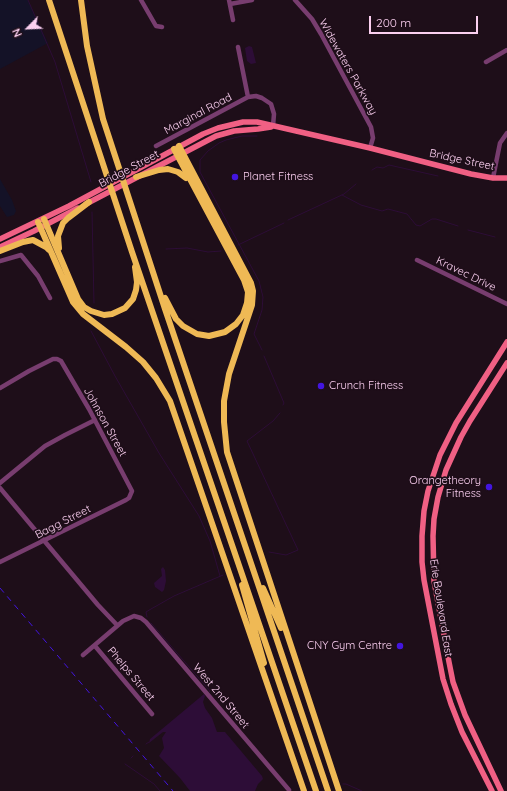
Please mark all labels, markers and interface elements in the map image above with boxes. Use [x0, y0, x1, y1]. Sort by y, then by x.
north arrow [8, 8, 48, 48]
scale bar [371, 8, 480, 34]
text: 200 m [376, 15, 411, 30]
street label: Widewaters Parkway [316, 17, 380, 117]
text: N [9, 26, 25, 39]
street label: Marginal Road [162, 91, 234, 137]
street label: Bridge Street [428, 147, 496, 173]
street label: Bridge Street [97, 148, 161, 190]
place label: Planet Fitness [243, 170, 313, 184]
marker: Planet Fitness [230, 172, 240, 182]
street label: Kravec Drive [434, 254, 498, 294]
place label: Crunch Fitness [329, 379, 403, 393]
marker: Crunch Fitness [316, 381, 326, 391]
street label: Johnson Street [81, 385, 129, 459]
place label: Orangetheory Fitness [409, 474, 481, 500]
marker: Orangetheory Fitness [484, 482, 494, 492]
street label: Bagg Street [33, 502, 93, 542]
street label: Erie Boulevard East [427, 558, 455, 658]
place label: CNY Gym Centre [307, 639, 392, 653]
marker: CNY Gym Centre [395, 641, 405, 651]
street label: Phelps Street [105, 644, 157, 704]
street label: West 2nd Street [190, 661, 252, 731]

